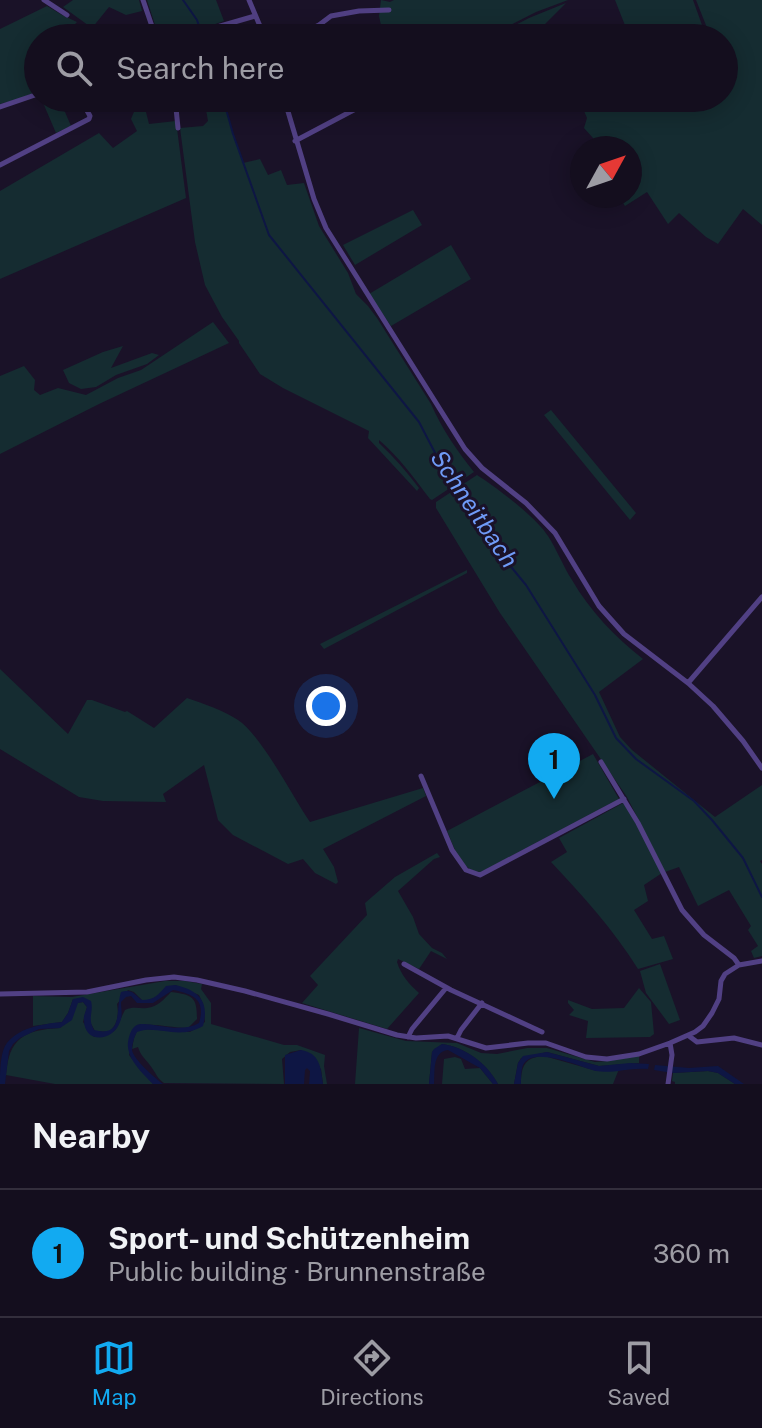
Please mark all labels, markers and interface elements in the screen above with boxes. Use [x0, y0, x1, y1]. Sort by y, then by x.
search box [24, 24, 738, 112]
icon: search [52, 46, 96, 90]
text: Search here [116, 50, 284, 86]
north arrow [570, 136, 642, 208]
water label: Schneitbach [425, 444, 524, 572]
your location [306, 686, 346, 726]
pin: 1 [528, 733, 580, 799]
text: Nearby [32, 1116, 150, 1156]
text: Sport- und Schützenheim [108, 1220, 470, 1256]
text: 1 [52, 1238, 64, 1269]
text: 360 m [653, 1238, 730, 1269]
text: Public building · Brunnenstraße [108, 1256, 486, 1287]
tab: Map [92, 1336, 137, 1410]
tab: Directions [320, 1336, 424, 1410]
tab: Saved [607, 1336, 670, 1410]

